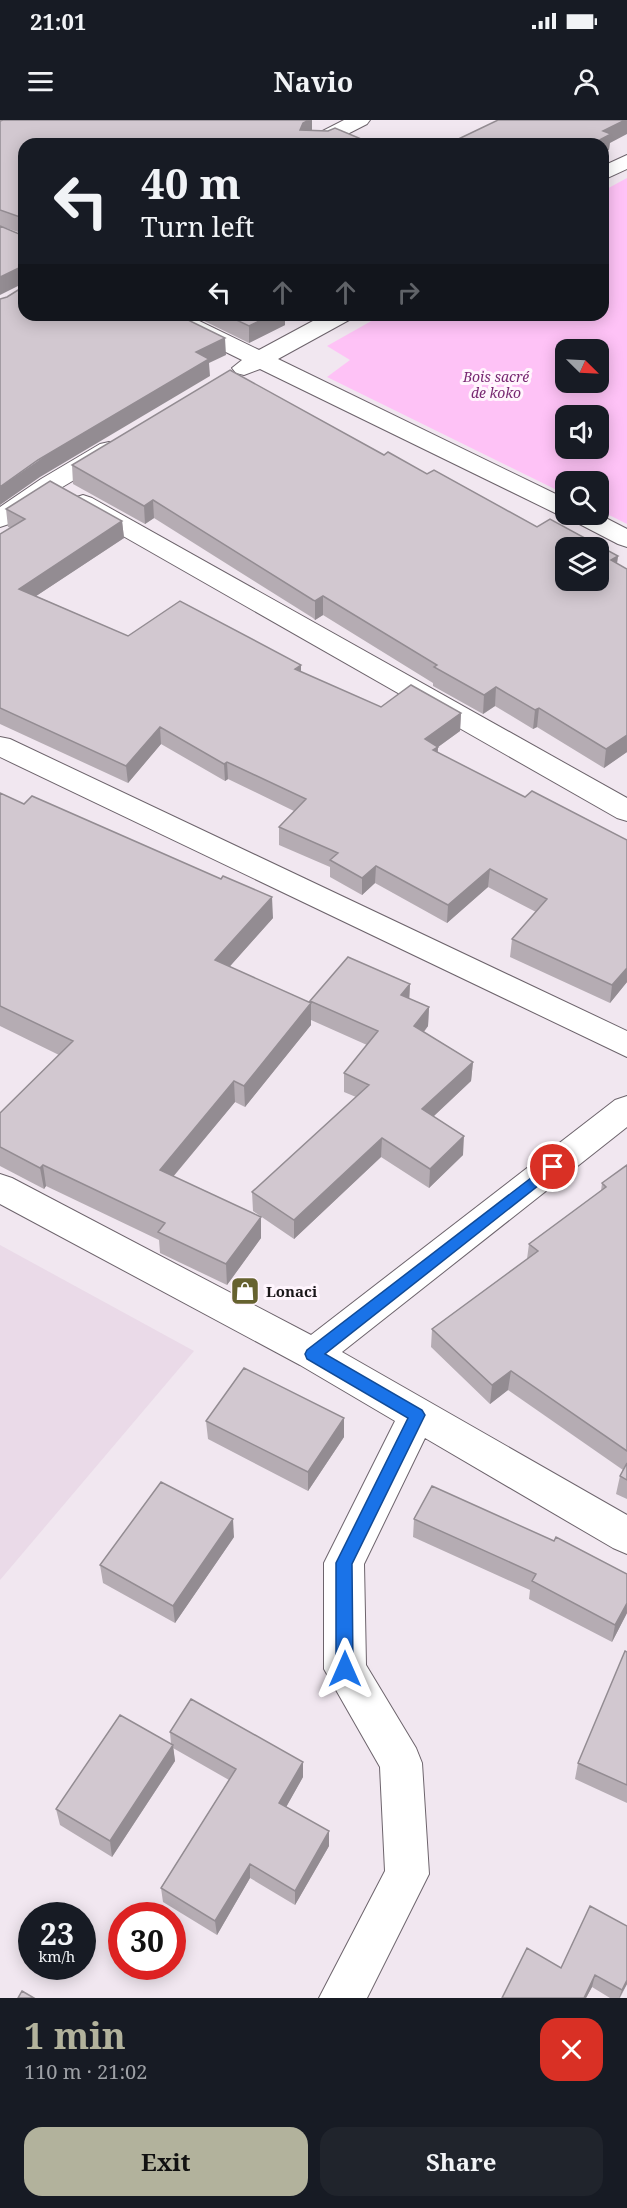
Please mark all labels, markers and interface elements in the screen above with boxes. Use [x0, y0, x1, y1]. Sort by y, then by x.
text: 21:01 [30, 6, 86, 36]
text: Navio [274, 63, 353, 100]
icon: menu [24, 65, 57, 98]
icon: person [570, 65, 603, 98]
text: 40 m [141, 154, 241, 211]
icon: left [42, 162, 120, 240]
text: Turn left [141, 208, 254, 245]
icon: left [203, 276, 236, 309]
icon: ahead [266, 276, 299, 309]
icon: ahead [329, 276, 362, 309]
icon: right [392, 276, 425, 309]
north arrow [555, 339, 609, 393]
map controls [555, 339, 609, 591]
park label: Bois sacré de koko [462, 367, 530, 402]
button: sound [555, 405, 609, 459]
button: search [555, 471, 609, 525]
button: layers [555, 537, 609, 591]
pin [527, 1141, 578, 1192]
icon: arrive [536, 1150, 569, 1183]
shop icon: Lonaci [229, 1275, 261, 1307]
place label: Lonaci [266, 1281, 318, 1301]
position arrow [313, 1637, 377, 1701]
speed limit sign: 30 [108, 1902, 186, 1980]
text: 23 [40, 1913, 74, 1954]
text: km/h [39, 1946, 75, 1966]
text: 1 min [24, 2011, 126, 2060]
button: close [540, 2018, 603, 2081]
text: 110 m · 21:02 [24, 2058, 147, 2085]
button: Exit [24, 2127, 308, 2196]
button: Share [320, 2127, 603, 2196]

